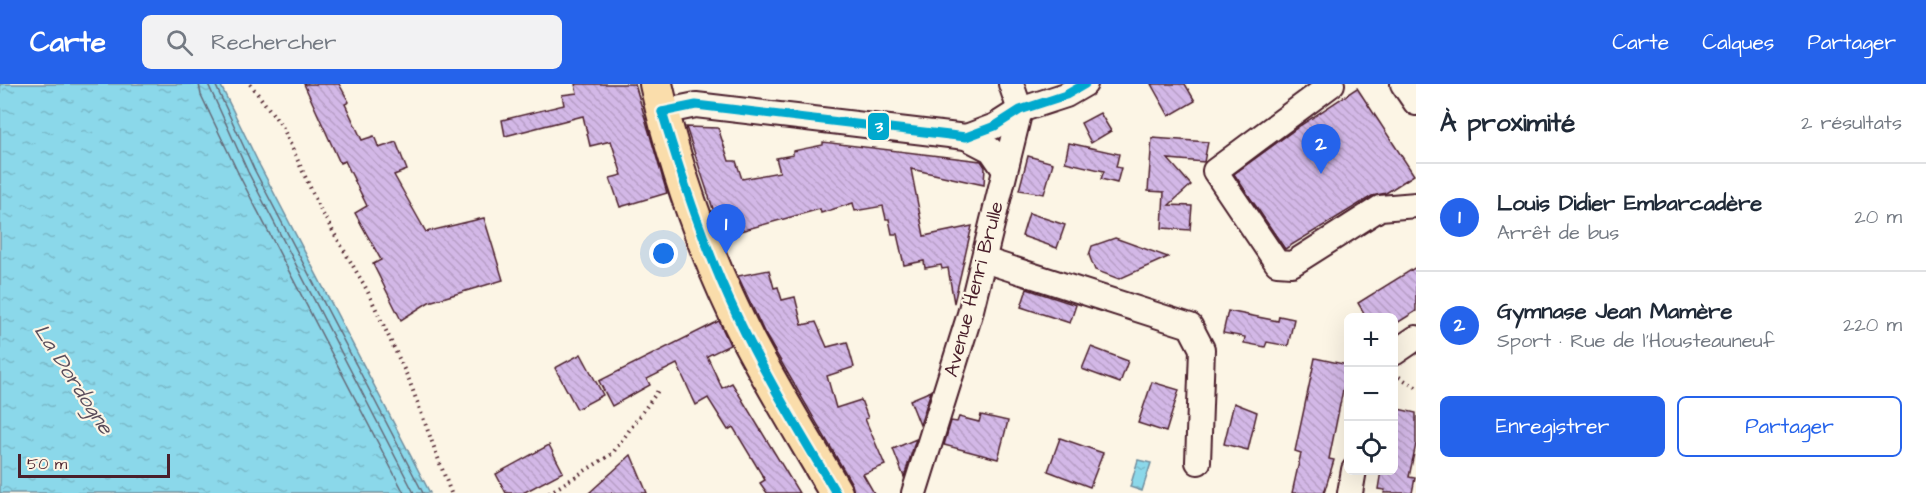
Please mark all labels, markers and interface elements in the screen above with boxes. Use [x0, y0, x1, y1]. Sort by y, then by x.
search box [142, 15, 562, 69]
text: Carte [30, 23, 106, 62]
icon: search [163, 26, 196, 59]
text: Rechercher [211, 27, 336, 58]
text: Carte [1612, 28, 1669, 57]
text: Calques [1702, 28, 1774, 57]
text: Partager [1807, 28, 1896, 57]
text: À proximité [1440, 105, 1575, 141]
text: 2 résultats [1801, 109, 1902, 137]
line badge: 3 [867, 112, 890, 141]
text: 3 [874, 116, 884, 138]
pin: 2 [1302, 124, 1340, 174]
text: Louis Didier Embarcadère [1497, 188, 1762, 219]
street label: Avenue Henri Brulle [937, 198, 1011, 380]
text: 1 [1458, 203, 1461, 231]
text: 20 m [1854, 203, 1902, 231]
pin: 1 [706, 204, 746, 254]
text: Arrêt de bus [1497, 219, 1619, 247]
your location [649, 239, 678, 268]
text: Gymnase Jean Mamère [1497, 296, 1732, 327]
text: 2 [1454, 311, 1465, 339]
text: 220 m [1843, 311, 1902, 339]
map controls [1344, 313, 1398, 475]
button: + [1344, 313, 1398, 367]
water label: La Dordogne [26, 319, 121, 442]
text: Sport · Rue de l'Housteauneuf [1497, 327, 1775, 355]
button: − [1344, 367, 1398, 421]
button: Enregistrer [1440, 396, 1665, 457]
button: Partager [1677, 396, 1902, 457]
button: locate [1344, 421, 1398, 475]
scale bar [18, 451, 170, 478]
text: 50 m [27, 453, 67, 475]

